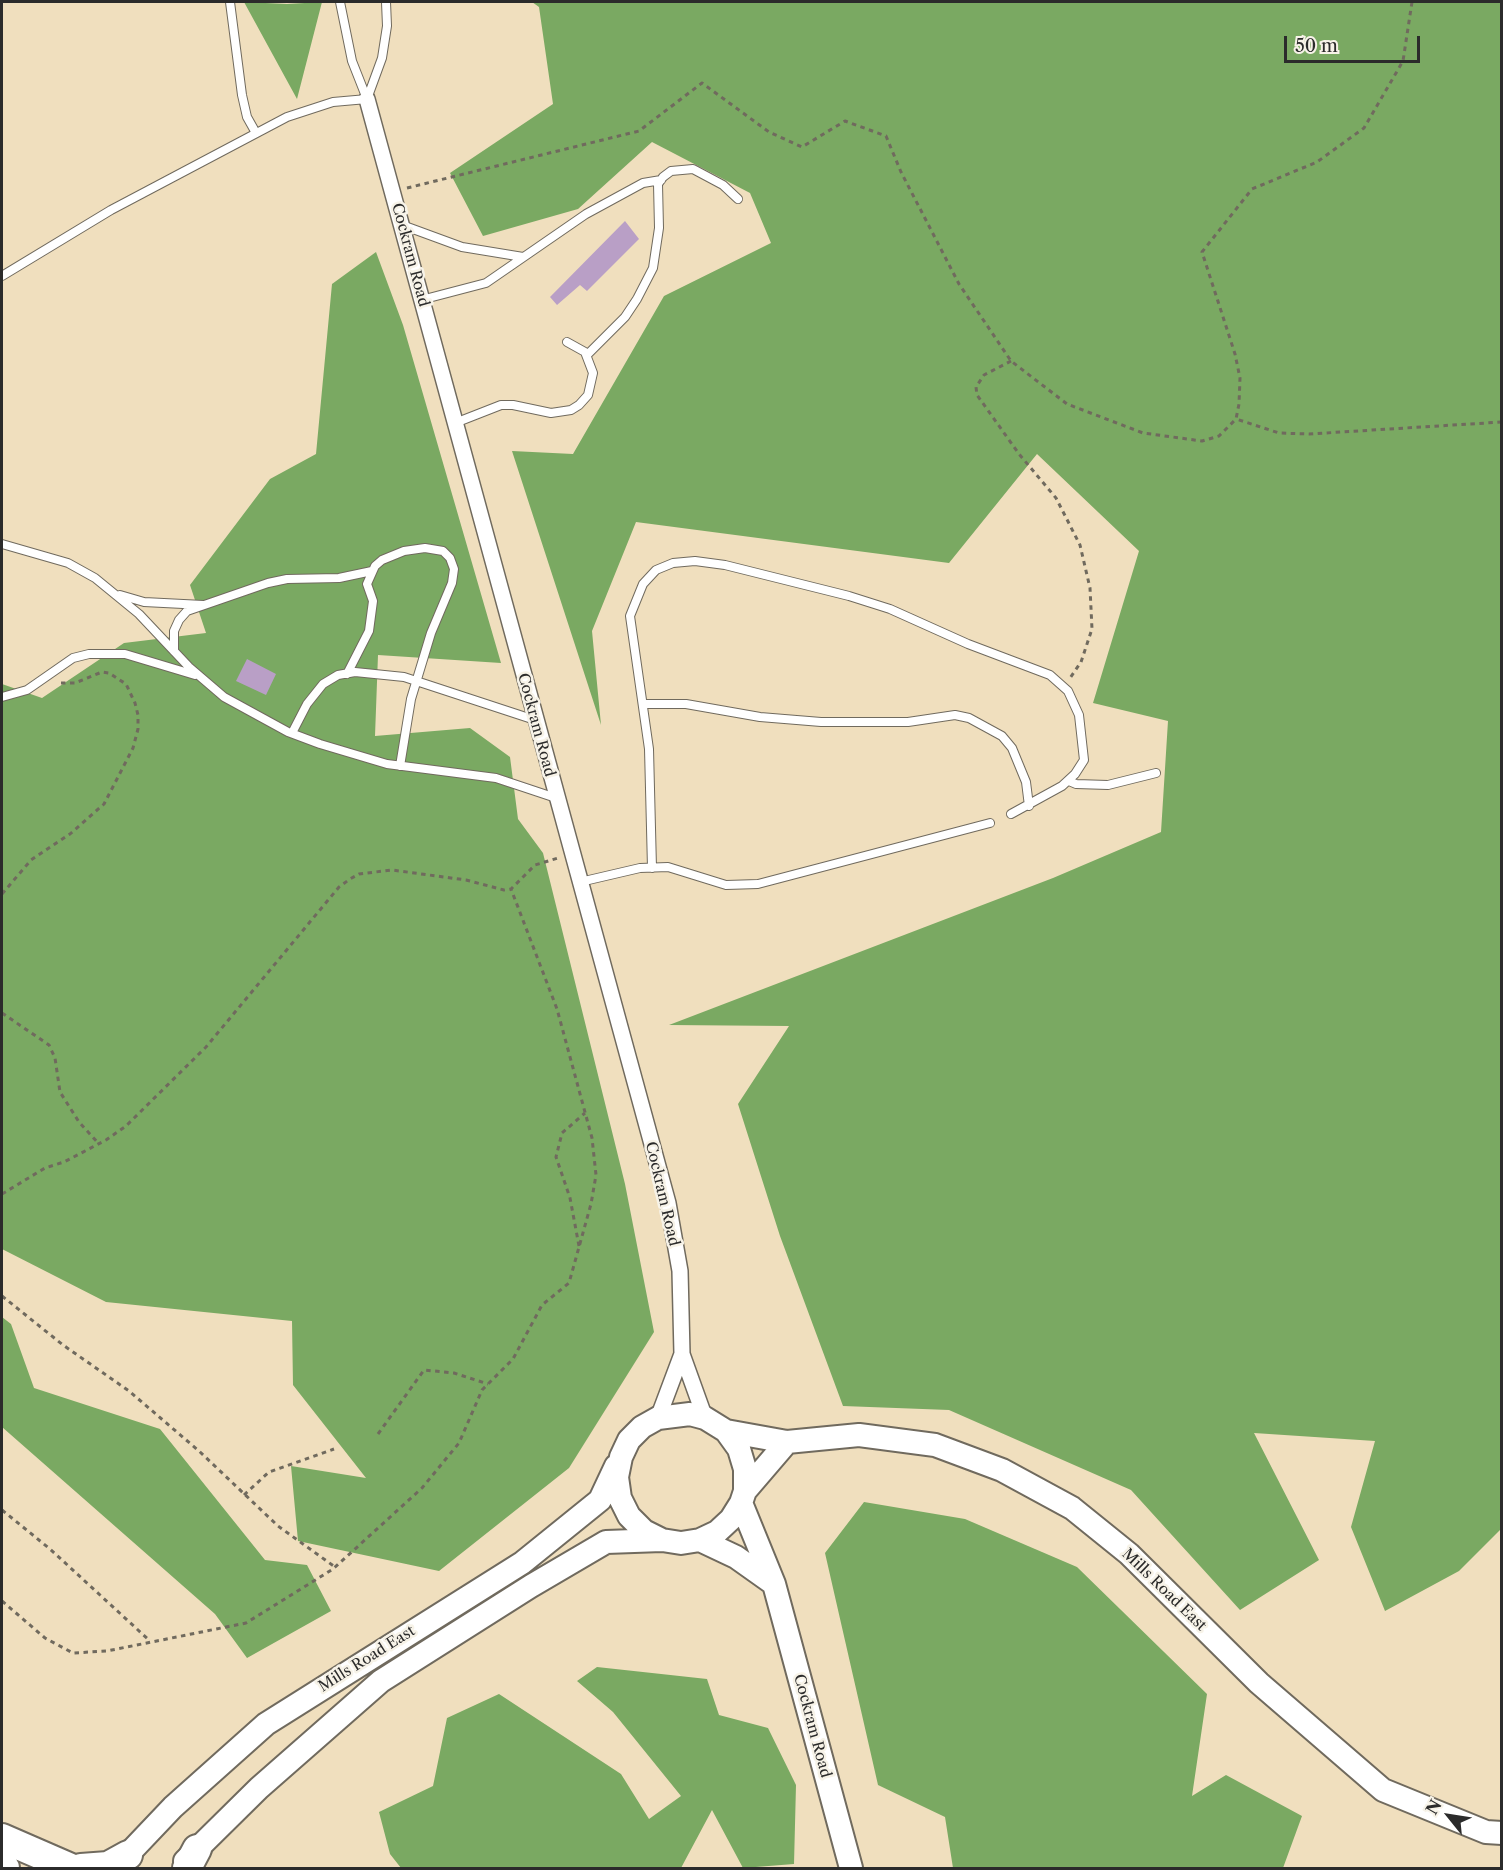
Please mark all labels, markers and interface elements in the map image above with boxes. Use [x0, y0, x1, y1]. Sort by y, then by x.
scale bar [1287, 24, 1424, 62]
text: 50 m [1295, 35, 1338, 57]
street label: Cockram Road [388, 201, 432, 309]
street label: Cockram Road [514, 671, 558, 779]
street label: Cockram Road [641, 1140, 683, 1248]
street label: Mills Road East [1118, 1545, 1210, 1635]
street label: Mills Road East [315, 1622, 419, 1696]
street label: Cockram Road [790, 1672, 834, 1780]
north arrow [1419, 1786, 1479, 1846]
text: N [1421, 1796, 1446, 1818]

